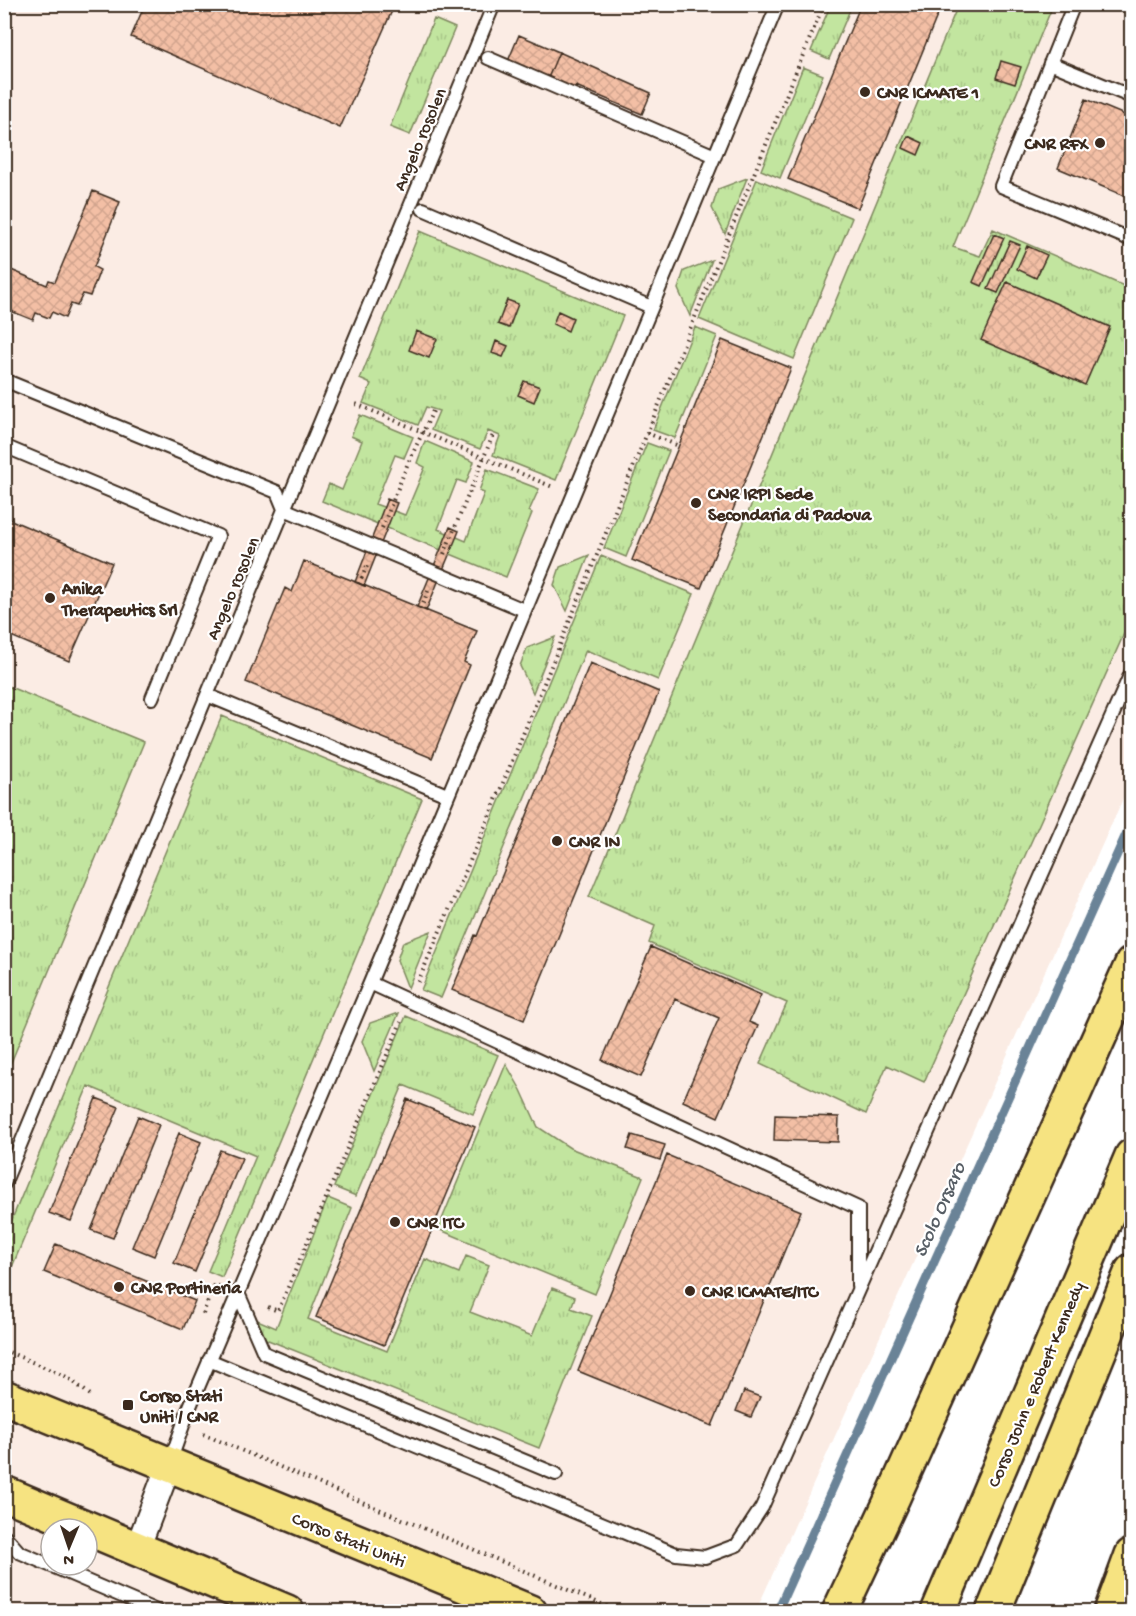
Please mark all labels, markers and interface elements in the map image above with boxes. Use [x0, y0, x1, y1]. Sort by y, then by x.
place label: CNR ICMATE 1 [876, 84, 979, 105]
street label: Angelo rosolen [390, 85, 453, 195]
marker: CNR ICMATE 1 [858, 85, 872, 99]
place label: CNR RFX [1024, 135, 1089, 156]
marker: CNR RFX [1093, 136, 1107, 150]
place label: CNR IRPI Sede Secondaria di Padova [707, 485, 872, 527]
marker: CNR IRPI Sede Secondaria di Padova [689, 496, 703, 510]
street label: Angelo rosolen [203, 534, 266, 644]
place label: Anika Therapeutics Srl [60, 580, 178, 622]
marker: Anika Therapeutics Srl [43, 591, 57, 605]
place label: CNR IN [568, 833, 621, 854]
marker: CNR IN [550, 834, 564, 848]
water label: Scolo Orsaro [910, 1158, 973, 1261]
place label: CNR ITC [406, 1214, 465, 1235]
marker: CNR ITC [388, 1215, 402, 1229]
place label: CNR Portineria [130, 1279, 242, 1300]
street label: Corso John e Robert Kennedy [984, 1279, 1090, 1491]
marker: CNR Portineria [112, 1280, 126, 1294]
place label: CNR ICMATE/ITC [701, 1283, 820, 1304]
marker: CNR ICMATE/ITC [683, 1284, 697, 1298]
place label: Corso Stati Uniti / CNR [139, 1387, 223, 1429]
marker: Corso Stati Uniti / CNR [121, 1398, 135, 1412]
street label: Corso Stati Uniti [288, 1509, 408, 1574]
north arrow [39, 1517, 99, 1577]
text: N [62, 1549, 74, 1568]

